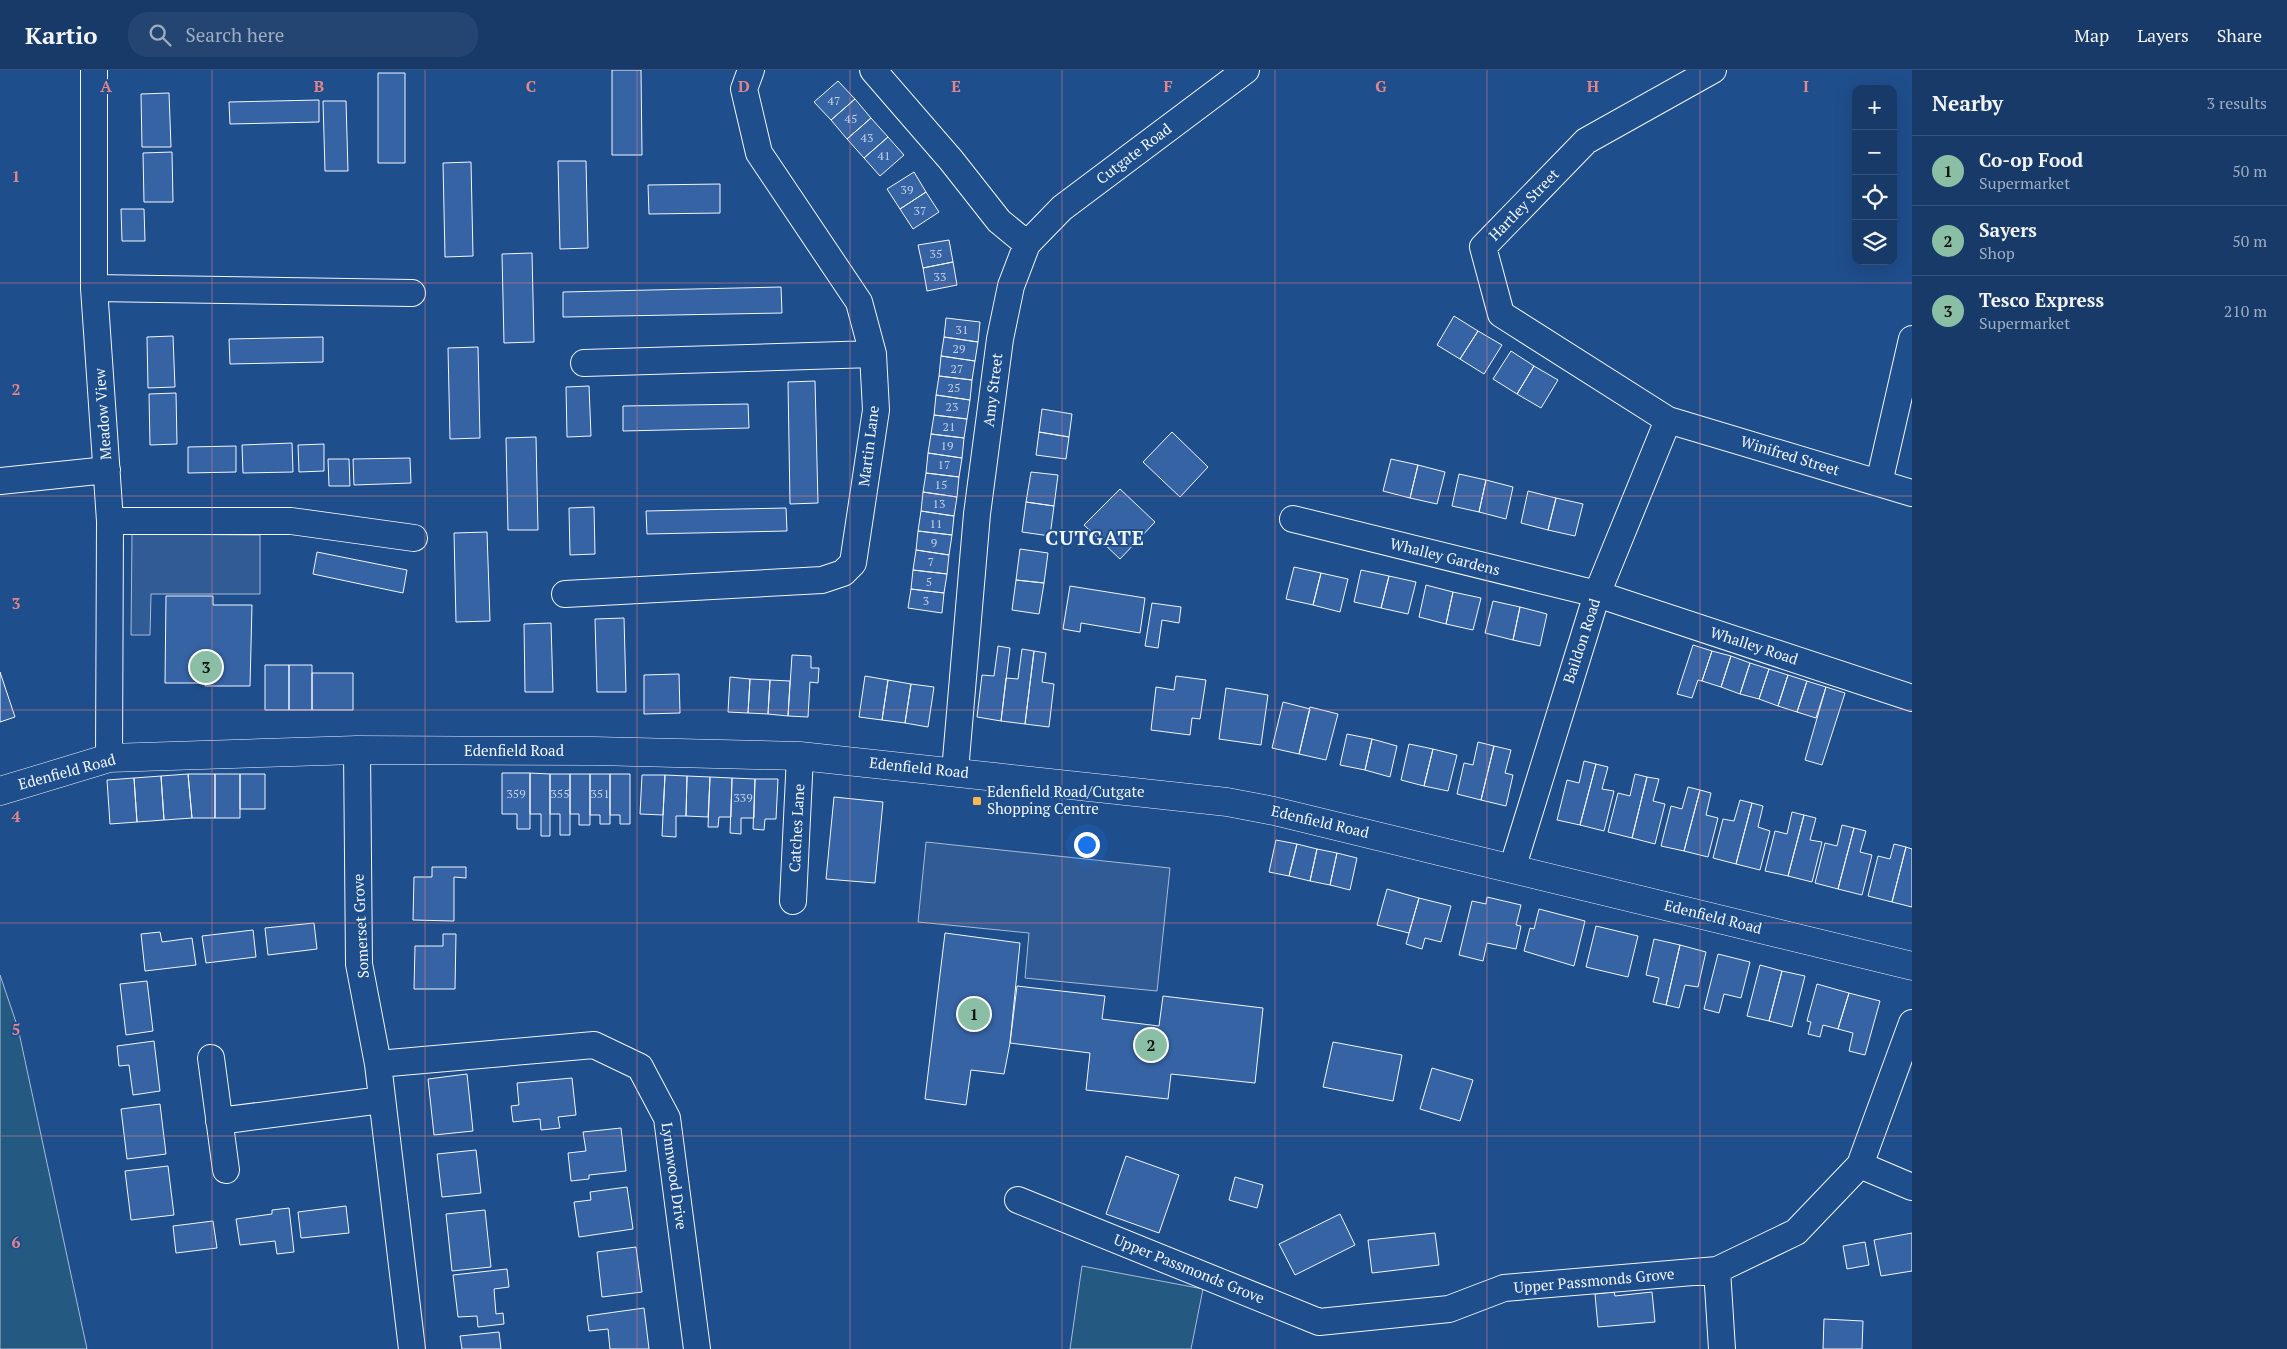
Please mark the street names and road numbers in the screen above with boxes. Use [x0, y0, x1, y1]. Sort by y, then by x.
street label: Cutgate Road [1092, 118, 1175, 188]
street label: Hartley Street [1484, 164, 1563, 245]
street label: Amy Street [978, 351, 1007, 428]
street label: Meadow View [89, 366, 115, 461]
street label: Martin Lane [853, 404, 883, 487]
street label: Winifred Street [1738, 431, 1843, 480]
street label: Whalley Gardens [1388, 533, 1502, 579]
street label: Baildon Road [1558, 596, 1604, 686]
street label: Whalley Road [1708, 621, 1801, 669]
street label: Edenfield Road [464, 740, 564, 760]
street label: Edenfield Road [16, 748, 118, 794]
street label: Edenfield Road [868, 752, 970, 782]
street label: Catches Lane [784, 783, 808, 873]
street label: Edenfield Road [1269, 800, 1371, 842]
street label: Somerset Grove [347, 873, 373, 979]
street label: Edenfield Road [1662, 894, 1764, 938]
street label: Lynnwood Drive [658, 1121, 692, 1231]
street label: Upper Passmonds Grove [1111, 1229, 1268, 1308]
street label: Upper Passmonds Grove [1513, 1263, 1675, 1297]

